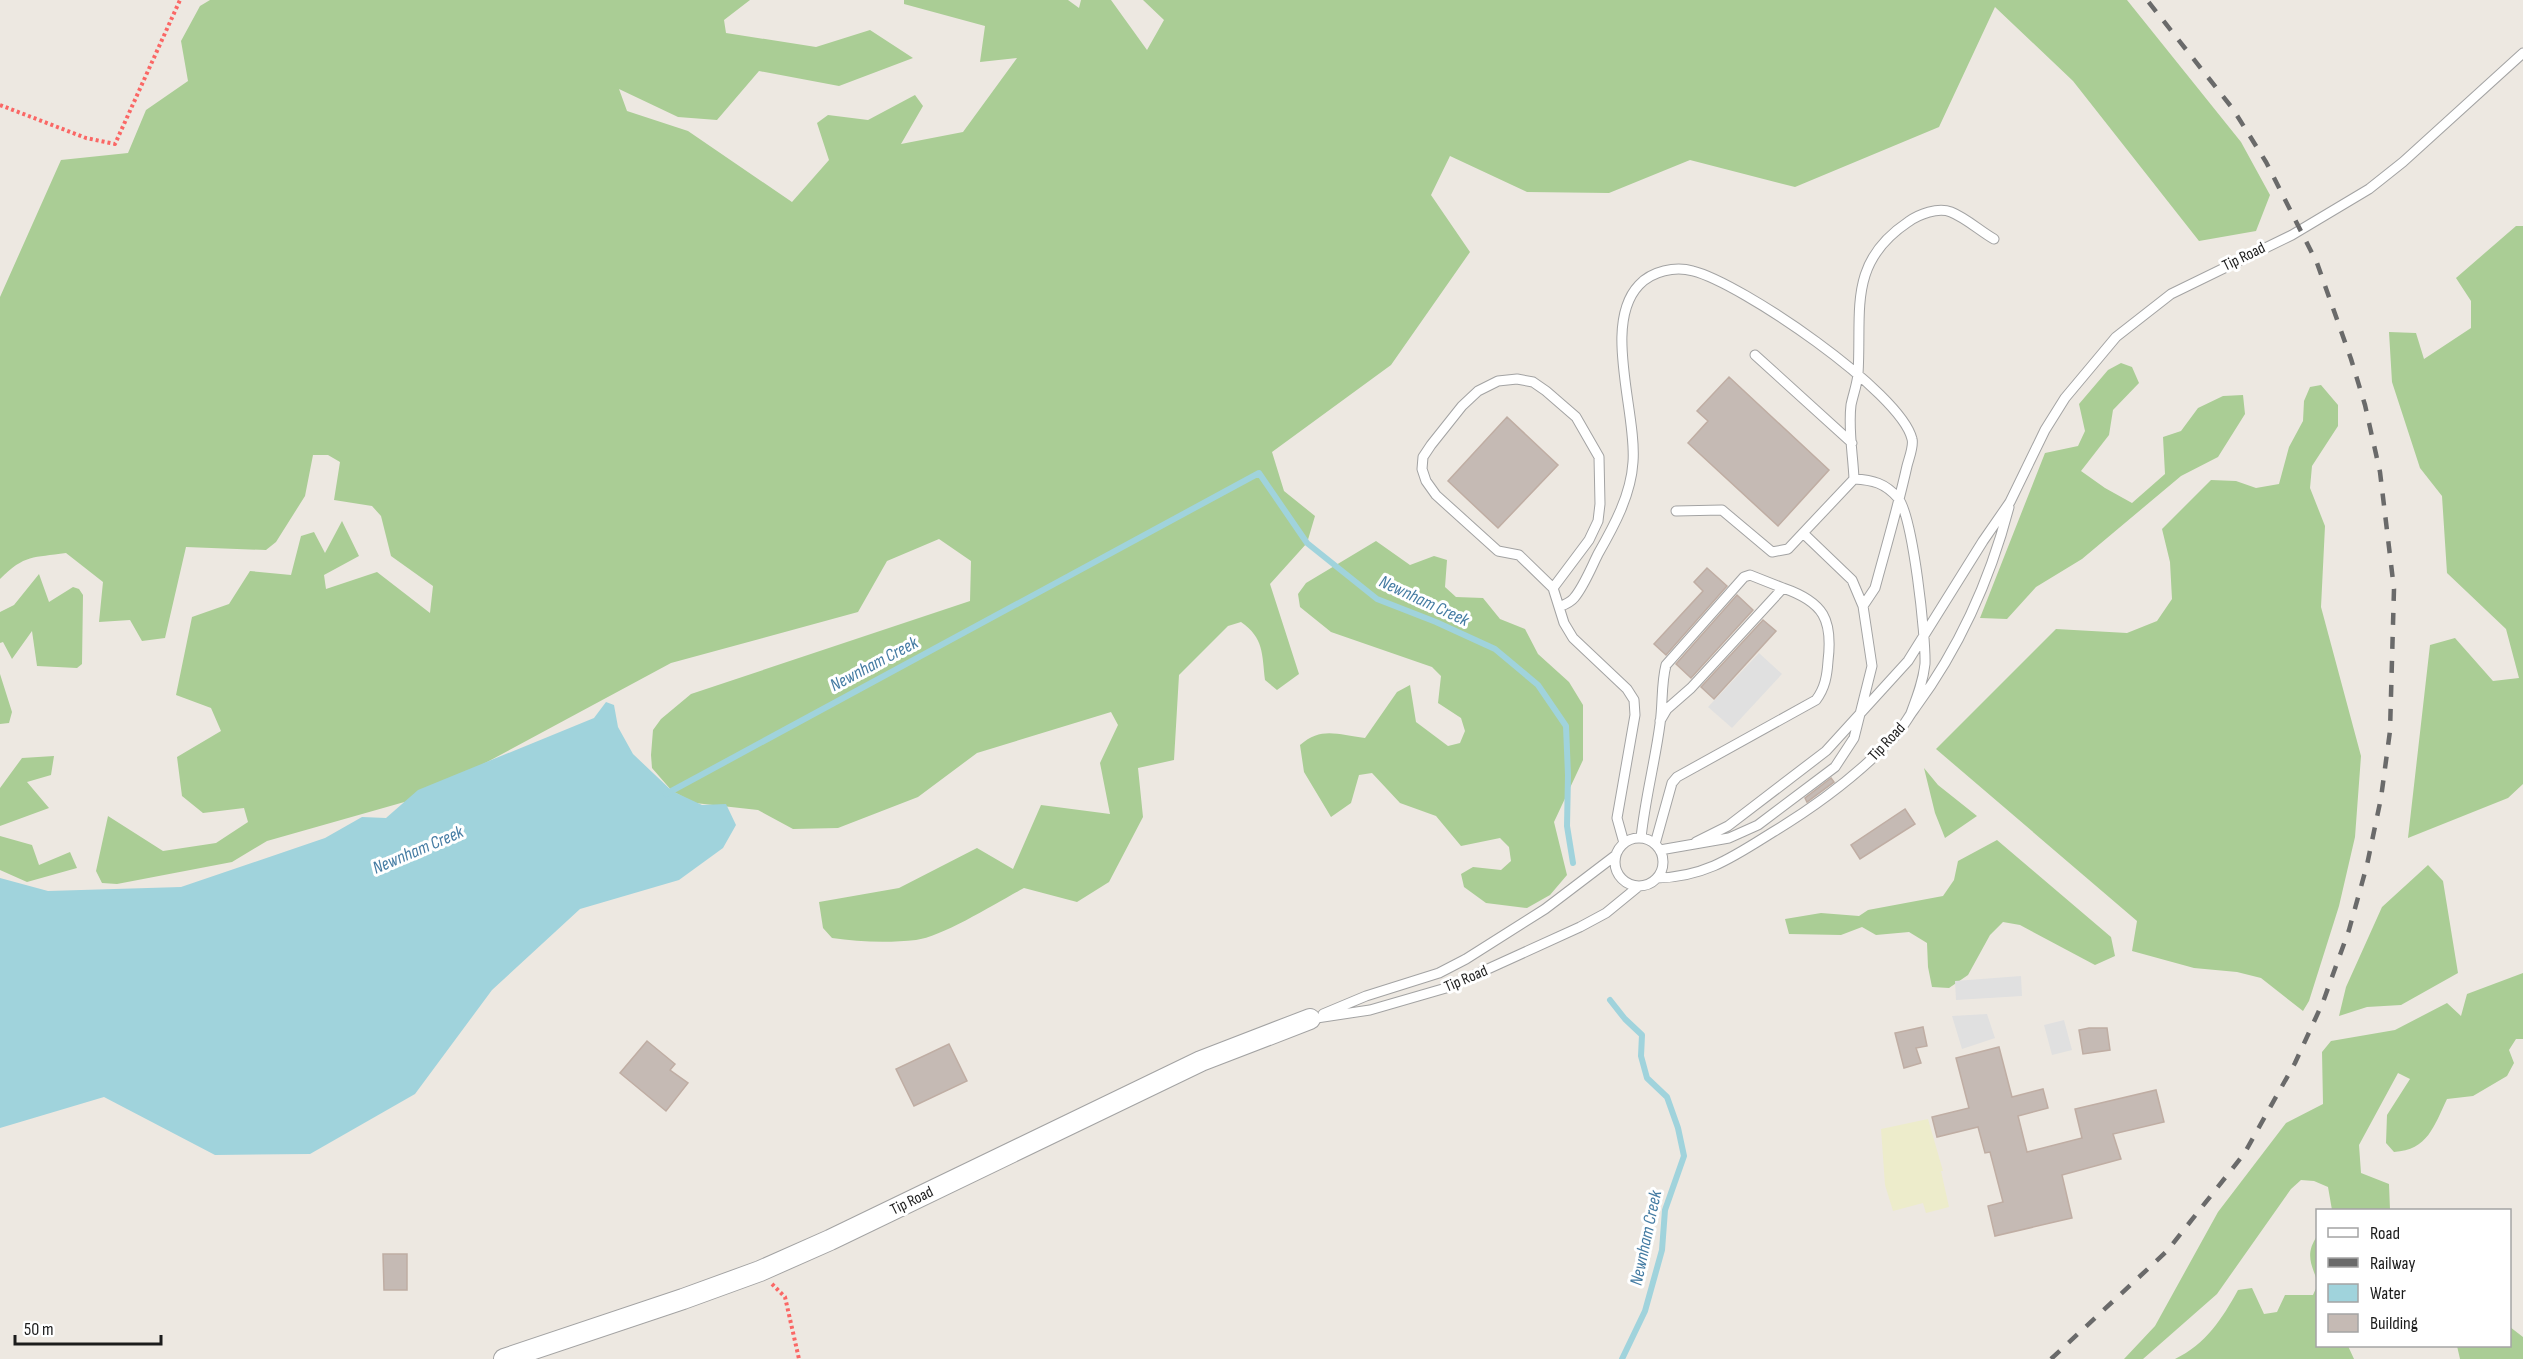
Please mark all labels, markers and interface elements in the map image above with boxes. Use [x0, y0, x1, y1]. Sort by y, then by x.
street label: Tip Road [2219, 239, 2269, 275]
water label: Newnham Creek [1376, 571, 1473, 631]
water label: Newnham Creek [826, 631, 923, 696]
street label: Tip Road [1865, 719, 1909, 765]
water label: Newnham Creek [370, 821, 468, 879]
street label: Tip Road [1441, 961, 1491, 997]
street label: Tip Road [887, 1183, 937, 1219]
water label: Newnham Creek [1626, 1187, 1667, 1287]
legend [2316, 1209, 2511, 1347]
text: Road [2370, 1223, 2400, 1244]
text: Railway [2370, 1253, 2415, 1274]
text: Water [2370, 1283, 2406, 1304]
scale bar [15, 1308, 160, 1346]
text: Building [2370, 1313, 2418, 1334]
text: 50 m [24, 1319, 54, 1340]

